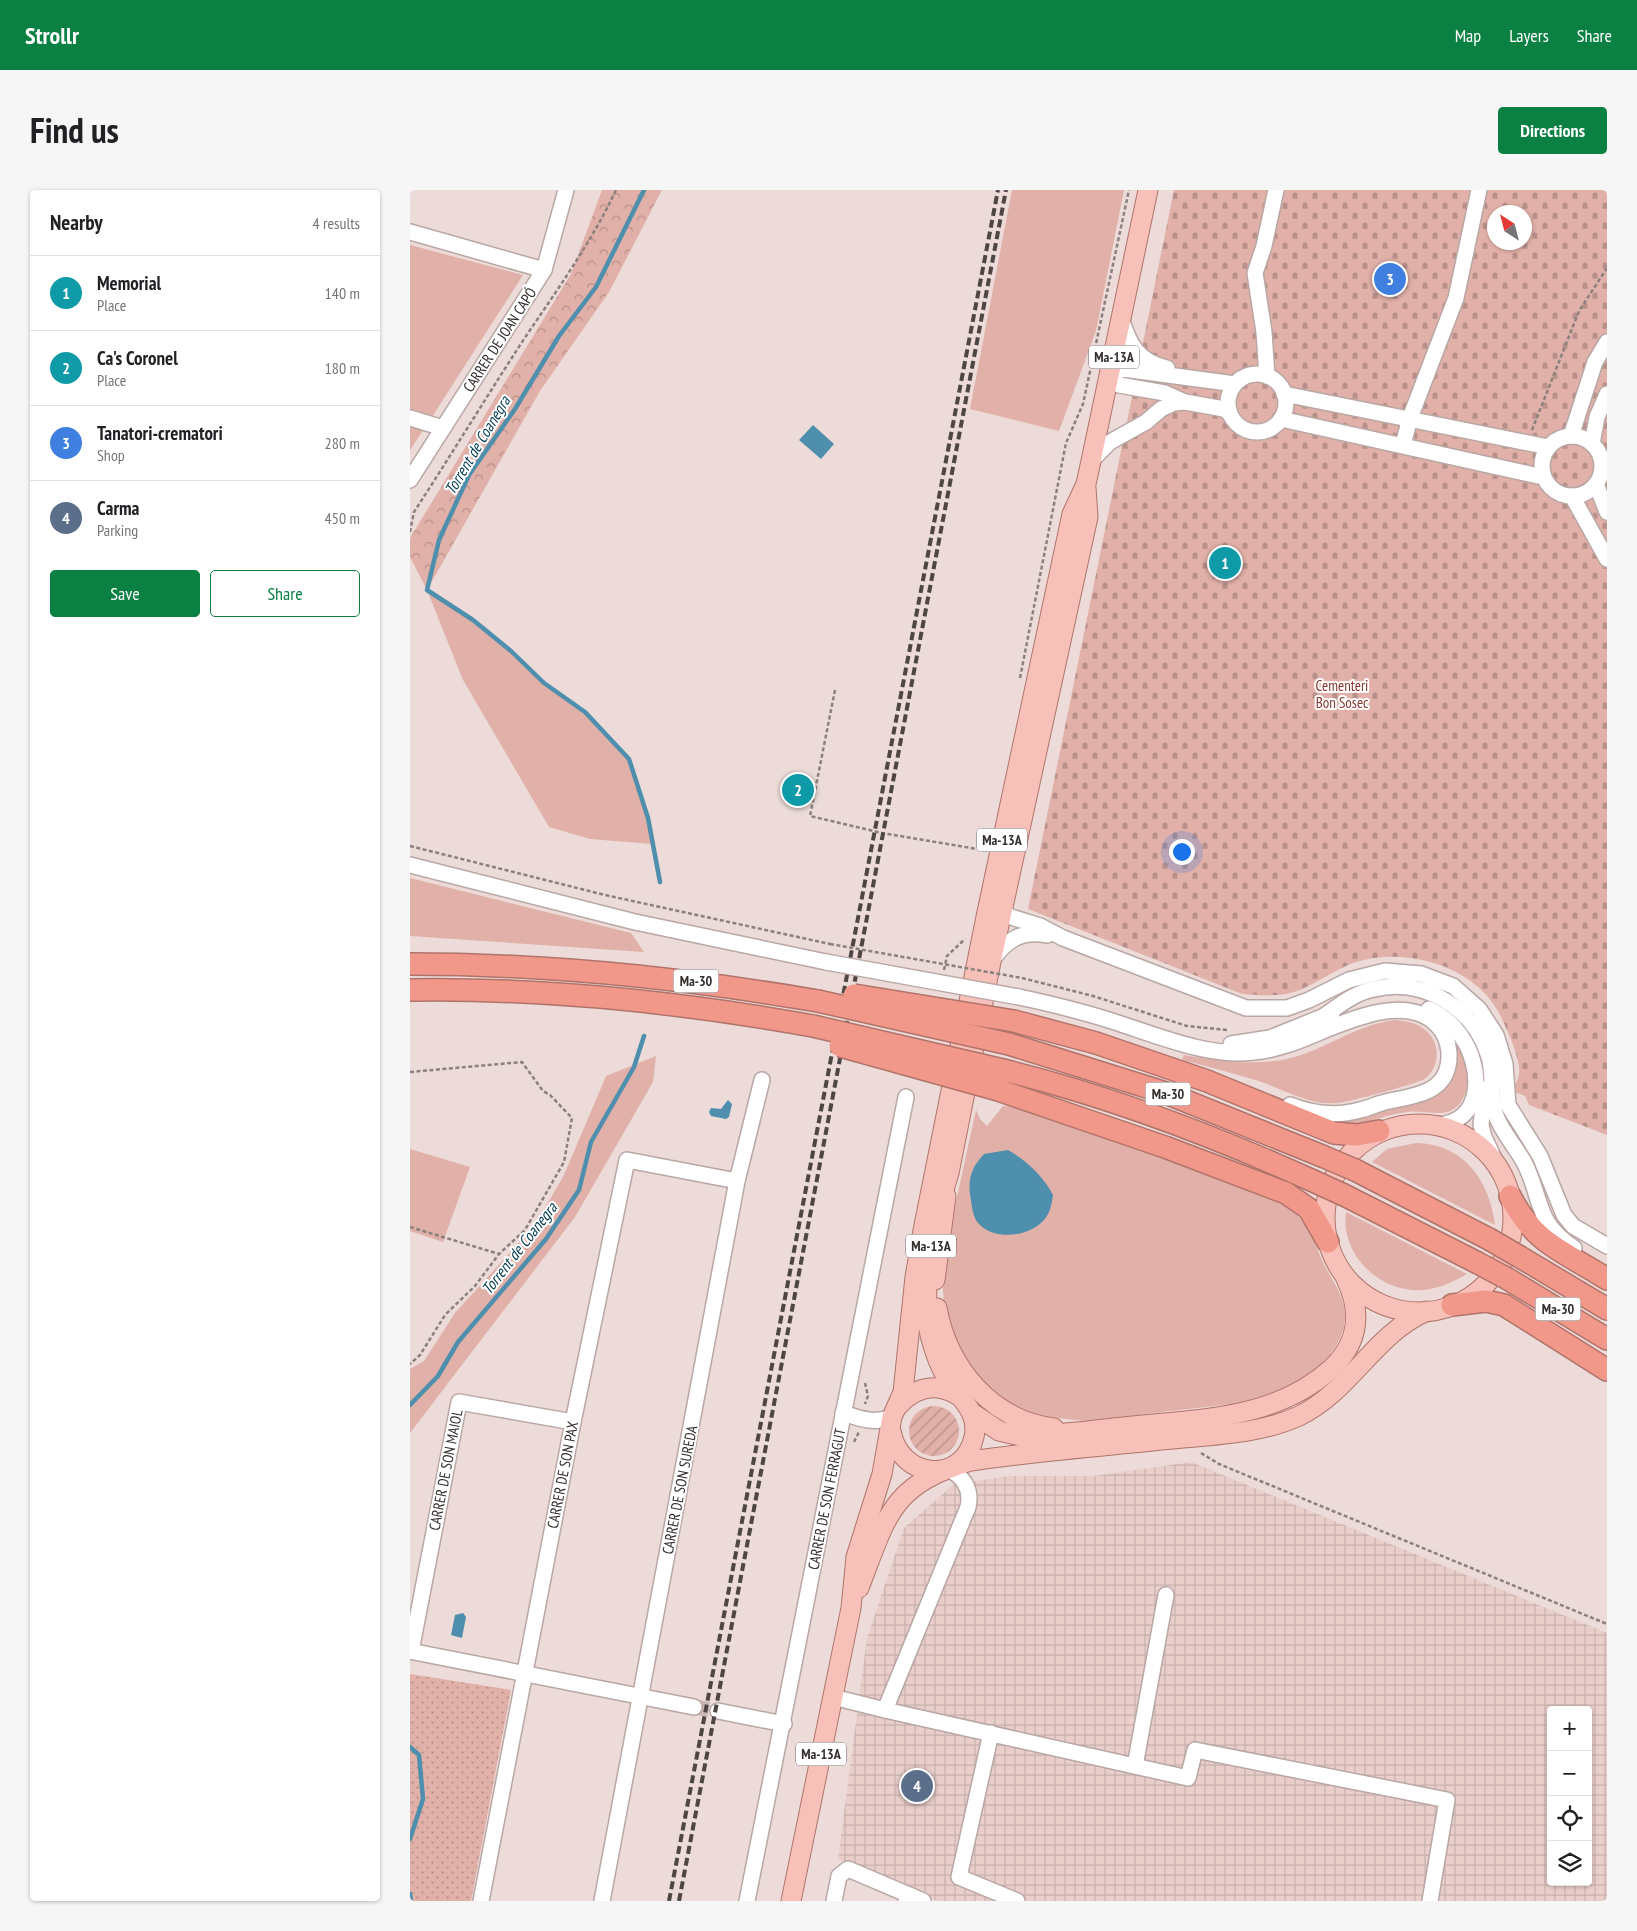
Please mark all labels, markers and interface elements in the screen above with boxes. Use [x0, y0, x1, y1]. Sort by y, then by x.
text: Strollr [25, 20, 79, 51]
text: Map [1455, 24, 1481, 47]
text: Layers [1509, 24, 1549, 47]
text: Share [1577, 24, 1612, 47]
text: Find us [30, 107, 119, 153]
button: Directions [1498, 107, 1607, 154]
north arrow [1487, 205, 1532, 250]
text: Nearby [50, 209, 103, 236]
text: 4 results [313, 213, 360, 233]
pin: 3 [1374, 260, 1406, 298]
text: Memorial [97, 271, 161, 295]
text: 1 [62, 283, 70, 303]
text: 140 m [325, 283, 360, 303]
street label: CARRER DE JOAN CAPÓ [459, 284, 540, 395]
text: Place [97, 295, 126, 315]
text: Ca's Coronel [97, 346, 178, 370]
road number: Ma-13A [1089, 346, 1139, 368]
text: 2 [62, 358, 70, 378]
text: 180 m [325, 358, 360, 378]
text: Place [97, 370, 126, 390]
water label: Torrent de Coanegra [440, 391, 515, 498]
text: Tanatori-crematori [97, 421, 223, 445]
text: 3 [62, 433, 70, 453]
text: 280 m [325, 433, 360, 453]
text: Shop [97, 445, 125, 465]
text: Carma [97, 496, 139, 520]
text: 4 [62, 508, 70, 528]
text: 450 m [325, 508, 360, 528]
text: Parking [97, 520, 138, 540]
pin: 1 [1209, 544, 1241, 582]
button: Save [50, 570, 200, 617]
button: Share [210, 570, 360, 617]
park label: Cementeri Bon Sosec [1316, 676, 1369, 712]
pin: 2 [782, 771, 814, 809]
road number: Ma-13A [977, 828, 1027, 852]
your location [1169, 839, 1195, 865]
road number: Ma-30 [674, 969, 718, 992]
road number: Ma-30 [1146, 1082, 1190, 1106]
water label: Torrent de Coanegra [477, 1197, 562, 1298]
road number: Ma-13A [906, 1234, 956, 1258]
road number: Ma-30 [1536, 1298, 1580, 1320]
street label: CARRER DE SON MAIOL [424, 1407, 467, 1532]
street label: CARRER DE SON PAX [543, 1419, 582, 1530]
street label: CARRER DE SON SUREDA [658, 1423, 701, 1556]
street label: CARRER DE SON FERRAGUT [803, 1426, 850, 1571]
map controls [1547, 1706, 1592, 1886]
button: + [1547, 1706, 1592, 1751]
road number: Ma-13A [796, 1742, 846, 1766]
button: − [1547, 1751, 1592, 1796]
pin: 4 [901, 1767, 933, 1805]
button: locate [1547, 1796, 1592, 1841]
button: layers [1547, 1841, 1592, 1886]

